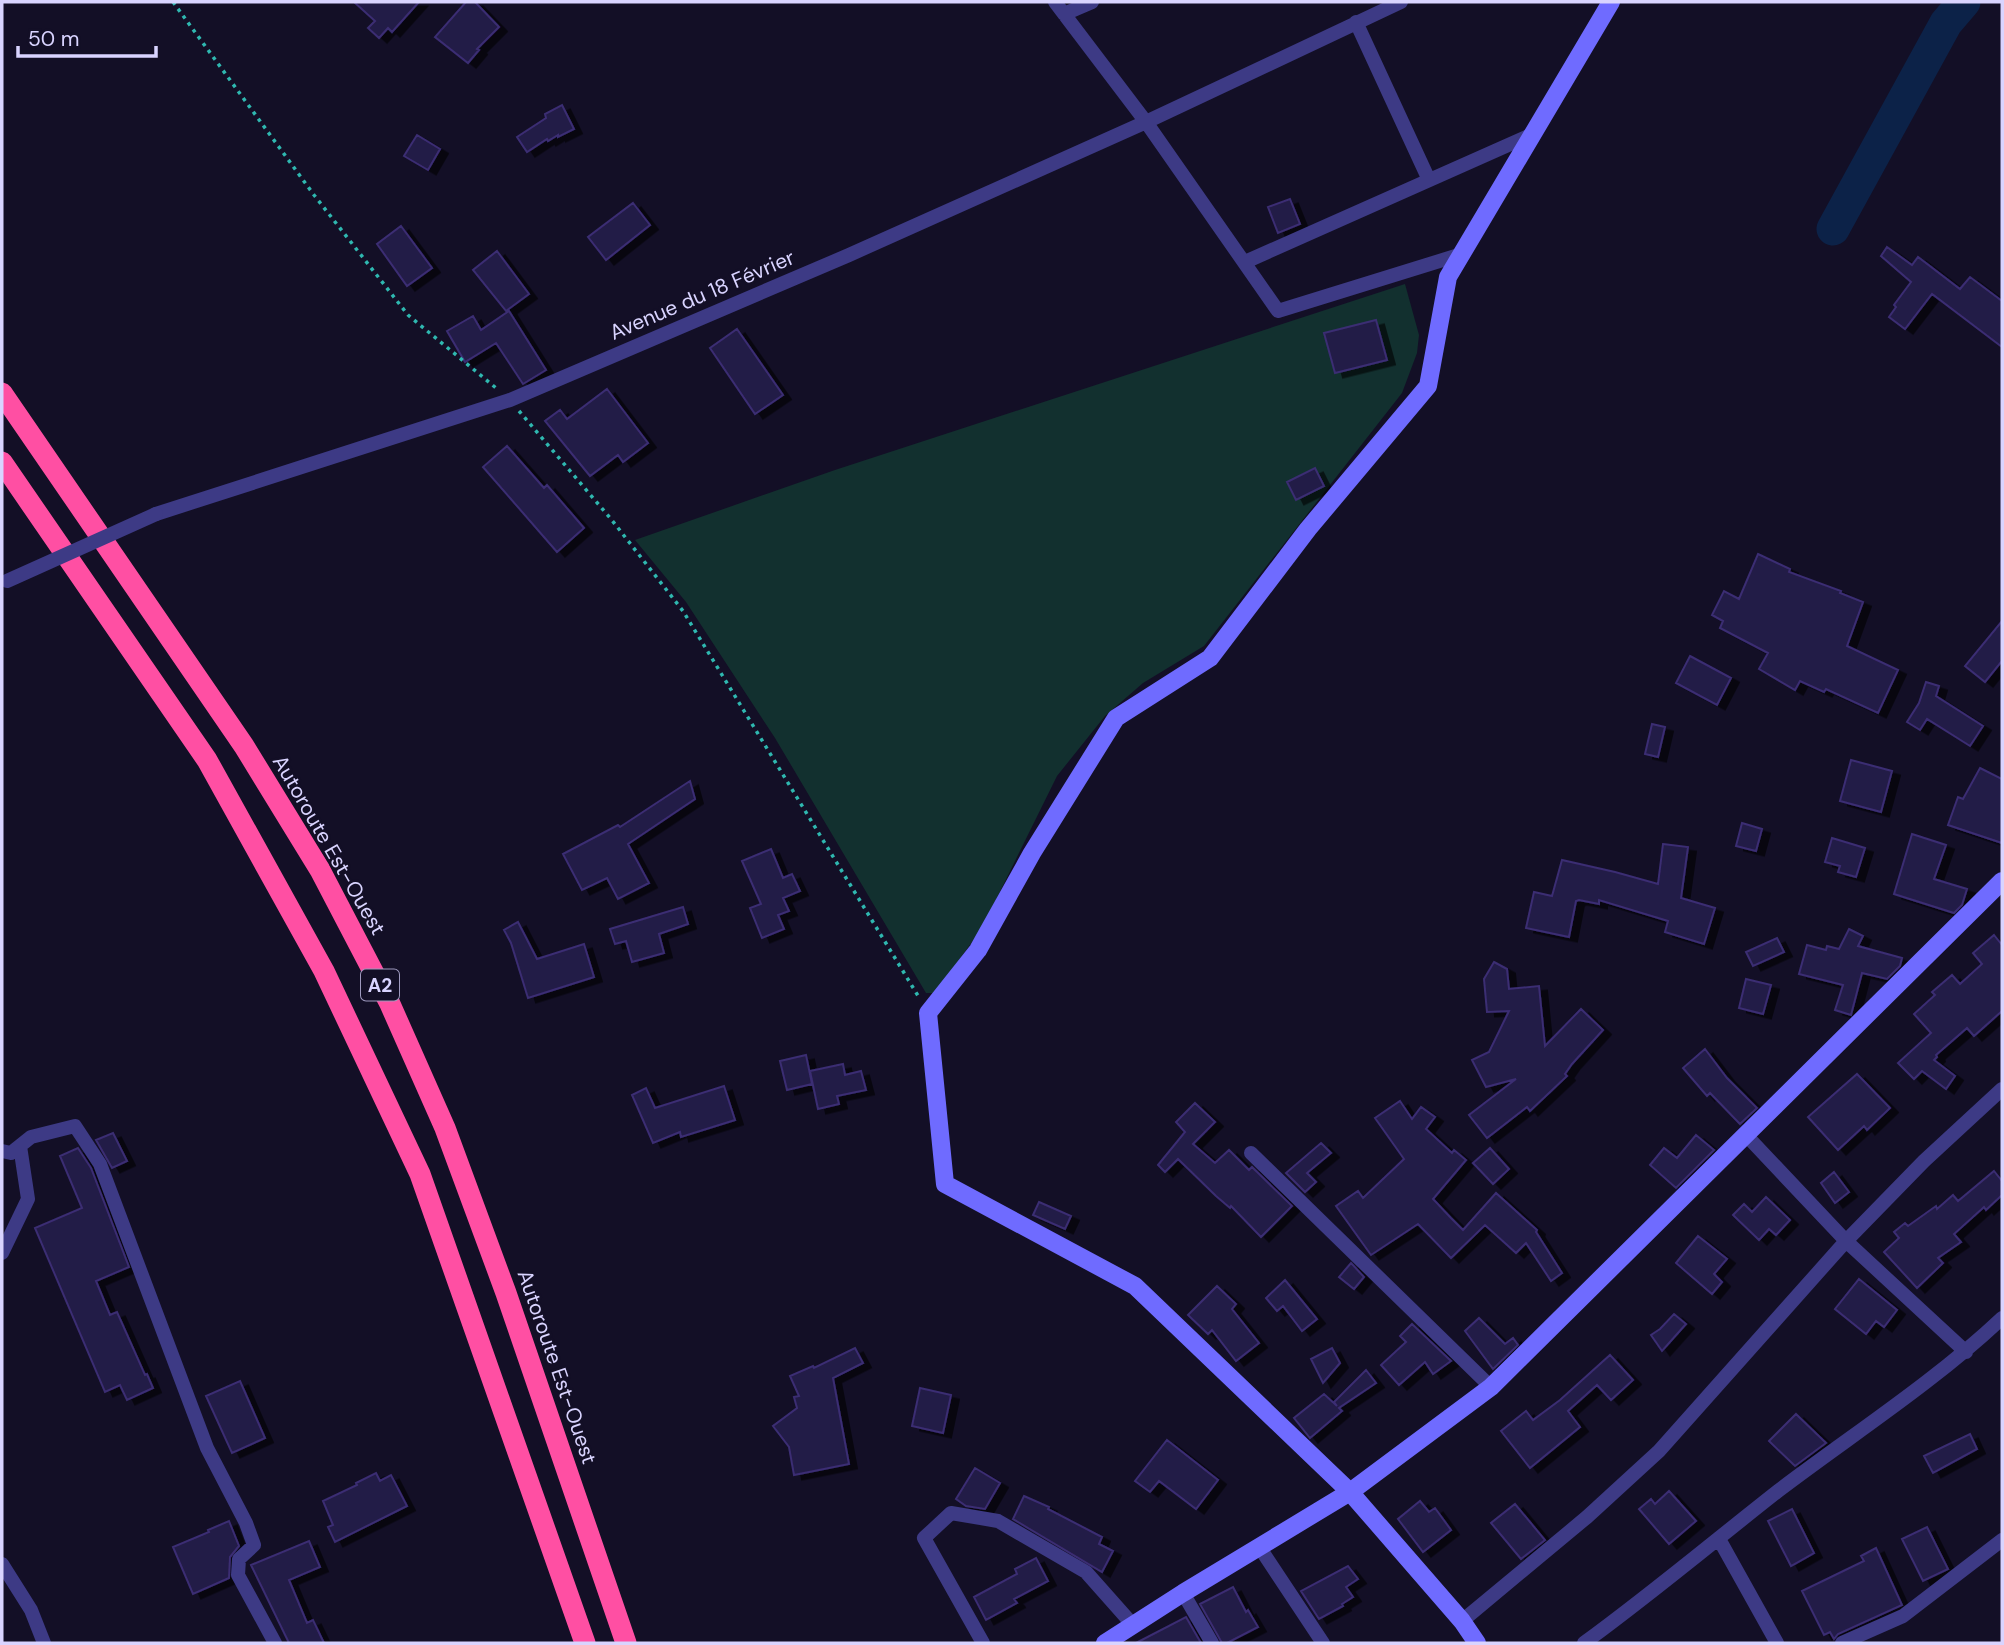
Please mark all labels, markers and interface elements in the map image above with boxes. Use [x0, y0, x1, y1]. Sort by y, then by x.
scale bar [18, 14, 156, 58]
text: 50 m [28, 25, 79, 53]
street label: Avenue du 18 Février [605, 243, 799, 347]
street label: Autoroute Est-Ouest [266, 750, 392, 940]
road number: A2 [361, 970, 399, 1001]
street label: Autoroute Est-Ouest [511, 1266, 603, 1468]

